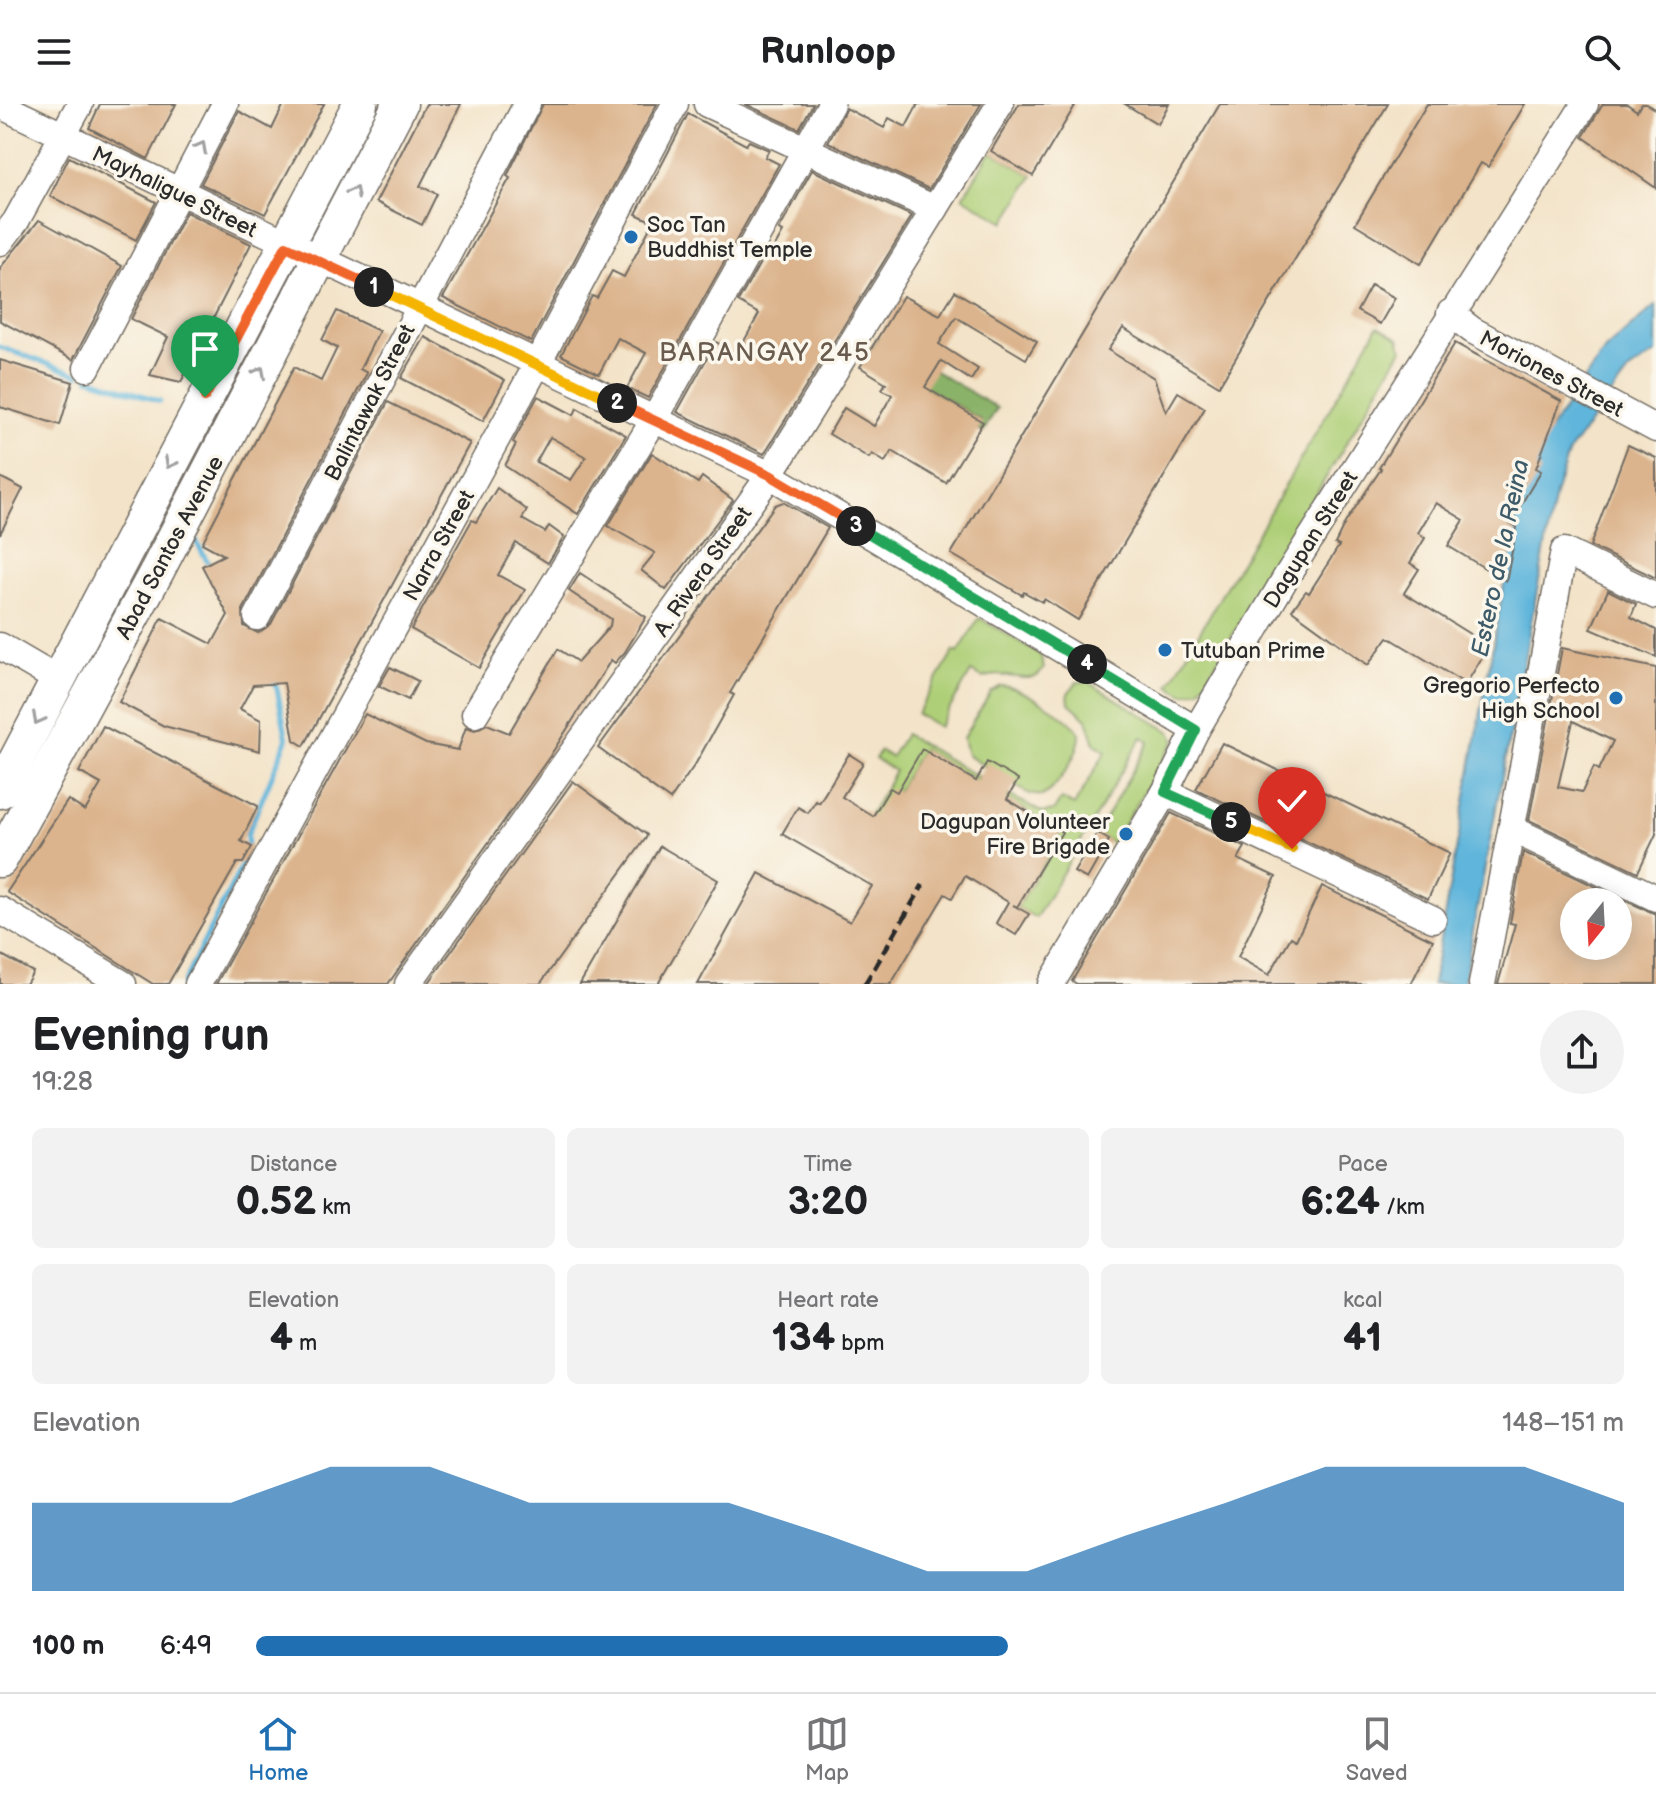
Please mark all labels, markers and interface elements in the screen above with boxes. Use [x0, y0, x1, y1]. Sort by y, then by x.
icon: menu [32, 30, 76, 74]
icon: search [1580, 30, 1624, 74]
text: Runloop [760, 31, 896, 74]
street label: Mayhaligue Street [88, 141, 261, 244]
one-way arrow [192, 141, 207, 155]
one-way arrow [344, 185, 359, 200]
place label: Soc Tan Buddhist Temple [647, 212, 813, 264]
marker: Soc Tan Buddhist Temple [622, 228, 640, 246]
pin: 1 [354, 267, 394, 307]
text: 1 [369, 273, 379, 300]
pin [171, 315, 239, 397]
street label: Balintawak Street [319, 320, 422, 486]
street label: Moriones Street [1475, 325, 1628, 424]
icon: arrive [183, 327, 227, 371]
district label: BARANGAY 245 [659, 338, 871, 369]
one-way arrow [251, 365, 266, 380]
pin: 2 [597, 383, 637, 423]
text: 2 [610, 389, 624, 416]
street label: Abad Santos Avenue [111, 451, 230, 644]
one-way arrow [164, 454, 180, 468]
water label: Estero de la Reina [1465, 457, 1536, 659]
street label: Dagupan Street [1258, 466, 1364, 613]
street label: Narra Street [398, 485, 481, 606]
street label: A. Rivera Street [648, 501, 758, 642]
pin: 3 [836, 506, 876, 546]
text: 3 [850, 512, 862, 539]
place label: Tutuban Prime [1181, 638, 1325, 665]
marker: Tutuban Prime [1156, 641, 1174, 659]
pin: 4 [1067, 644, 1107, 684]
text: 4 [1081, 650, 1093, 677]
place label: Gregorio Perfecto High School [1423, 673, 1600, 725]
marker: Gregorio Perfecto High School [1607, 689, 1625, 707]
one-way arrow [32, 710, 47, 725]
pin [1258, 767, 1326, 849]
icon: check [1270, 779, 1314, 823]
pin: 5 [1211, 802, 1251, 842]
text: 5 [1225, 808, 1237, 835]
place label: Dagupan Volunteer Fire Brigade [920, 809, 1111, 861]
marker: Dagupan Volunteer Fire Brigade [1117, 825, 1135, 843]
north arrow [1560, 888, 1632, 960]
map controls [1560, 888, 1632, 960]
text: Evening run [32, 1010, 269, 1063]
button: share [1540, 1010, 1624, 1094]
text: 19:28 [32, 1067, 93, 1098]
text: Distance [249, 1151, 337, 1178]
text: Time [804, 1151, 852, 1178]
text: Pace [1338, 1151, 1388, 1178]
text: 0.52 [235, 1178, 316, 1226]
text: 3:20 [787, 1178, 869, 1226]
text: 6:24 [1300, 1178, 1380, 1226]
text: km [316, 1194, 351, 1221]
text: /km [1380, 1194, 1425, 1221]
text: Elevation [247, 1287, 339, 1314]
text: Heart rate [777, 1287, 879, 1314]
text: kcal [1343, 1287, 1382, 1314]
text: 4 [269, 1314, 293, 1362]
text: 134 [771, 1314, 835, 1362]
text: 41 [1343, 1314, 1382, 1362]
text: m [293, 1330, 317, 1357]
text: bpm [835, 1330, 885, 1357]
text: Elevation [32, 1408, 140, 1439]
text: 148–151 m [1502, 1408, 1624, 1439]
text: 100 m [32, 1631, 105, 1662]
text: 6:49 [160, 1631, 212, 1662]
tab: Home [248, 1712, 308, 1787]
tab: Map [805, 1712, 849, 1787]
tab: Saved [1346, 1712, 1408, 1787]

